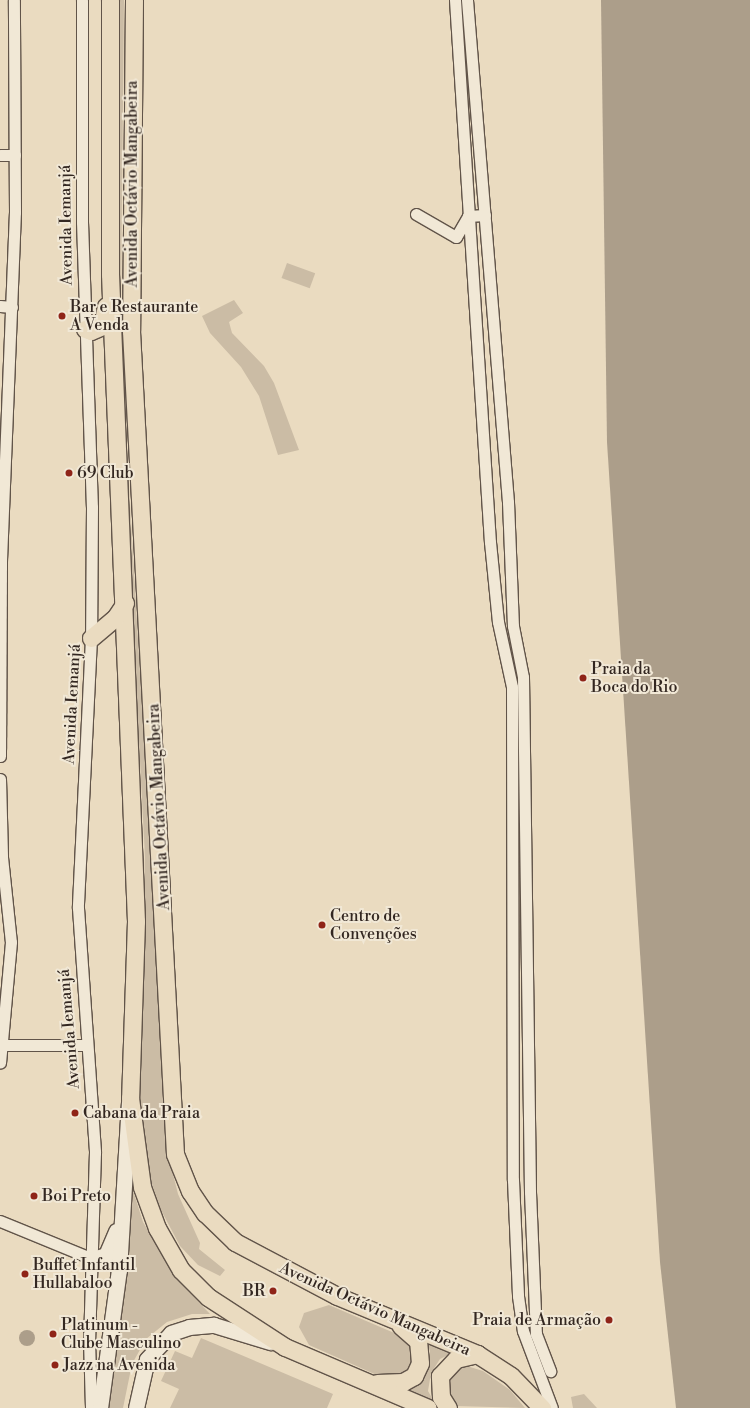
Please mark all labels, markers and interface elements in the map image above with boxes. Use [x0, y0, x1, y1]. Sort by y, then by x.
street label: Avenida Octávio Mangabeira [122, 81, 142, 287]
street label: Avenida Iemanjá [55, 165, 77, 285]
place label: Bar e Restaurante A Venda [70, 297, 198, 335]
marker: Bar e Restaurante A Venda [57, 311, 67, 321]
place label: 69 Club [77, 463, 134, 483]
marker: 69 Club [64, 468, 74, 478]
street label: Avenida Iemanjá [59, 643, 85, 765]
place label: Praia da Boca do Rio [591, 659, 677, 697]
marker: Praia da Boca do Rio [578, 673, 588, 683]
street label: Avenida Octávio Mangabeira [144, 703, 174, 911]
place label: Centro de Convenções [330, 906, 417, 944]
marker: Centro de Convenções [317, 920, 327, 930]
street label: Avenida Iemanjá [54, 968, 84, 1090]
place label: Cabana da Praia [83, 1103, 200, 1123]
marker: Cabana da Praia [70, 1108, 80, 1118]
place label: Boi Preto [42, 1186, 111, 1206]
marker: Boi Preto [29, 1191, 39, 1201]
place label: Buffet Infantil Hullabaloo [33, 1255, 135, 1293]
street label: Avenida Octávio Mangabeira [277, 1258, 473, 1360]
marker: Buffet Infantil Hullabaloo [20, 1269, 30, 1279]
place label: BR [243, 1281, 265, 1301]
marker: BR [268, 1286, 278, 1296]
place label: Praia de Armação [472, 1310, 601, 1330]
place label: Platinum - Clube Masculino [61, 1315, 181, 1353]
marker: Praia de Armação [604, 1315, 614, 1325]
marker: Platinum - Clube Masculino [48, 1329, 58, 1339]
place label: Jazz na Avenida [63, 1355, 175, 1375]
marker: Jazz na Avenida [50, 1360, 60, 1370]

